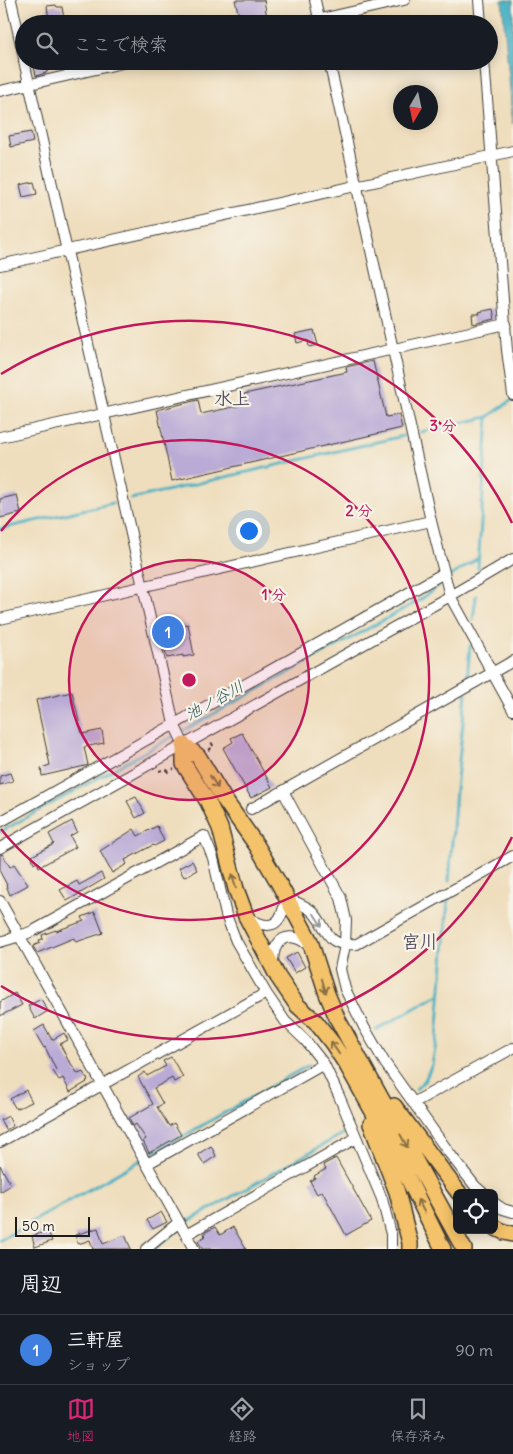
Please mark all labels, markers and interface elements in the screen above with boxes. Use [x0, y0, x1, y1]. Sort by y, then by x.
search box [15, 15, 498, 70]
icon: search [33, 29, 61, 57]
text: ここで検索 [73, 32, 168, 56]
north arrow [393, 85, 438, 130]
district label: 水上 [214, 387, 250, 410]
text: 3 分 [429, 416, 457, 435]
text: 2 分 [346, 501, 372, 520]
your location [236, 518, 262, 544]
text: 1 分 [262, 585, 286, 604]
pin: 1 [152, 613, 184, 651]
centre of rings [180, 671, 198, 689]
water label: 池ノ谷川 [181, 676, 247, 724]
one-way arrow [209, 775, 219, 789]
one-way arrow [229, 873, 238, 889]
one-way arrow [313, 912, 323, 926]
district label: 宮川 [402, 930, 438, 953]
one-way arrow [320, 977, 330, 993]
one-way arrow [330, 1041, 340, 1055]
one-way arrow [399, 1133, 409, 1148]
map controls [453, 1189, 498, 1234]
button: locate [453, 1189, 498, 1234]
one-way arrow [416, 1199, 425, 1214]
scale bar [15, 1214, 90, 1237]
text: 50 m [22, 1217, 55, 1235]
text: 周辺 [20, 1270, 62, 1297]
text: 三軒屋 [67, 1327, 124, 1351]
text: 1 [33, 1340, 39, 1360]
text: 90 m [455, 1340, 493, 1360]
text: ショップ [67, 1354, 130, 1374]
tab: 地図 [67, 1395, 95, 1445]
tab: 経路 [228, 1395, 256, 1445]
tab: 保存済み [390, 1395, 446, 1445]

